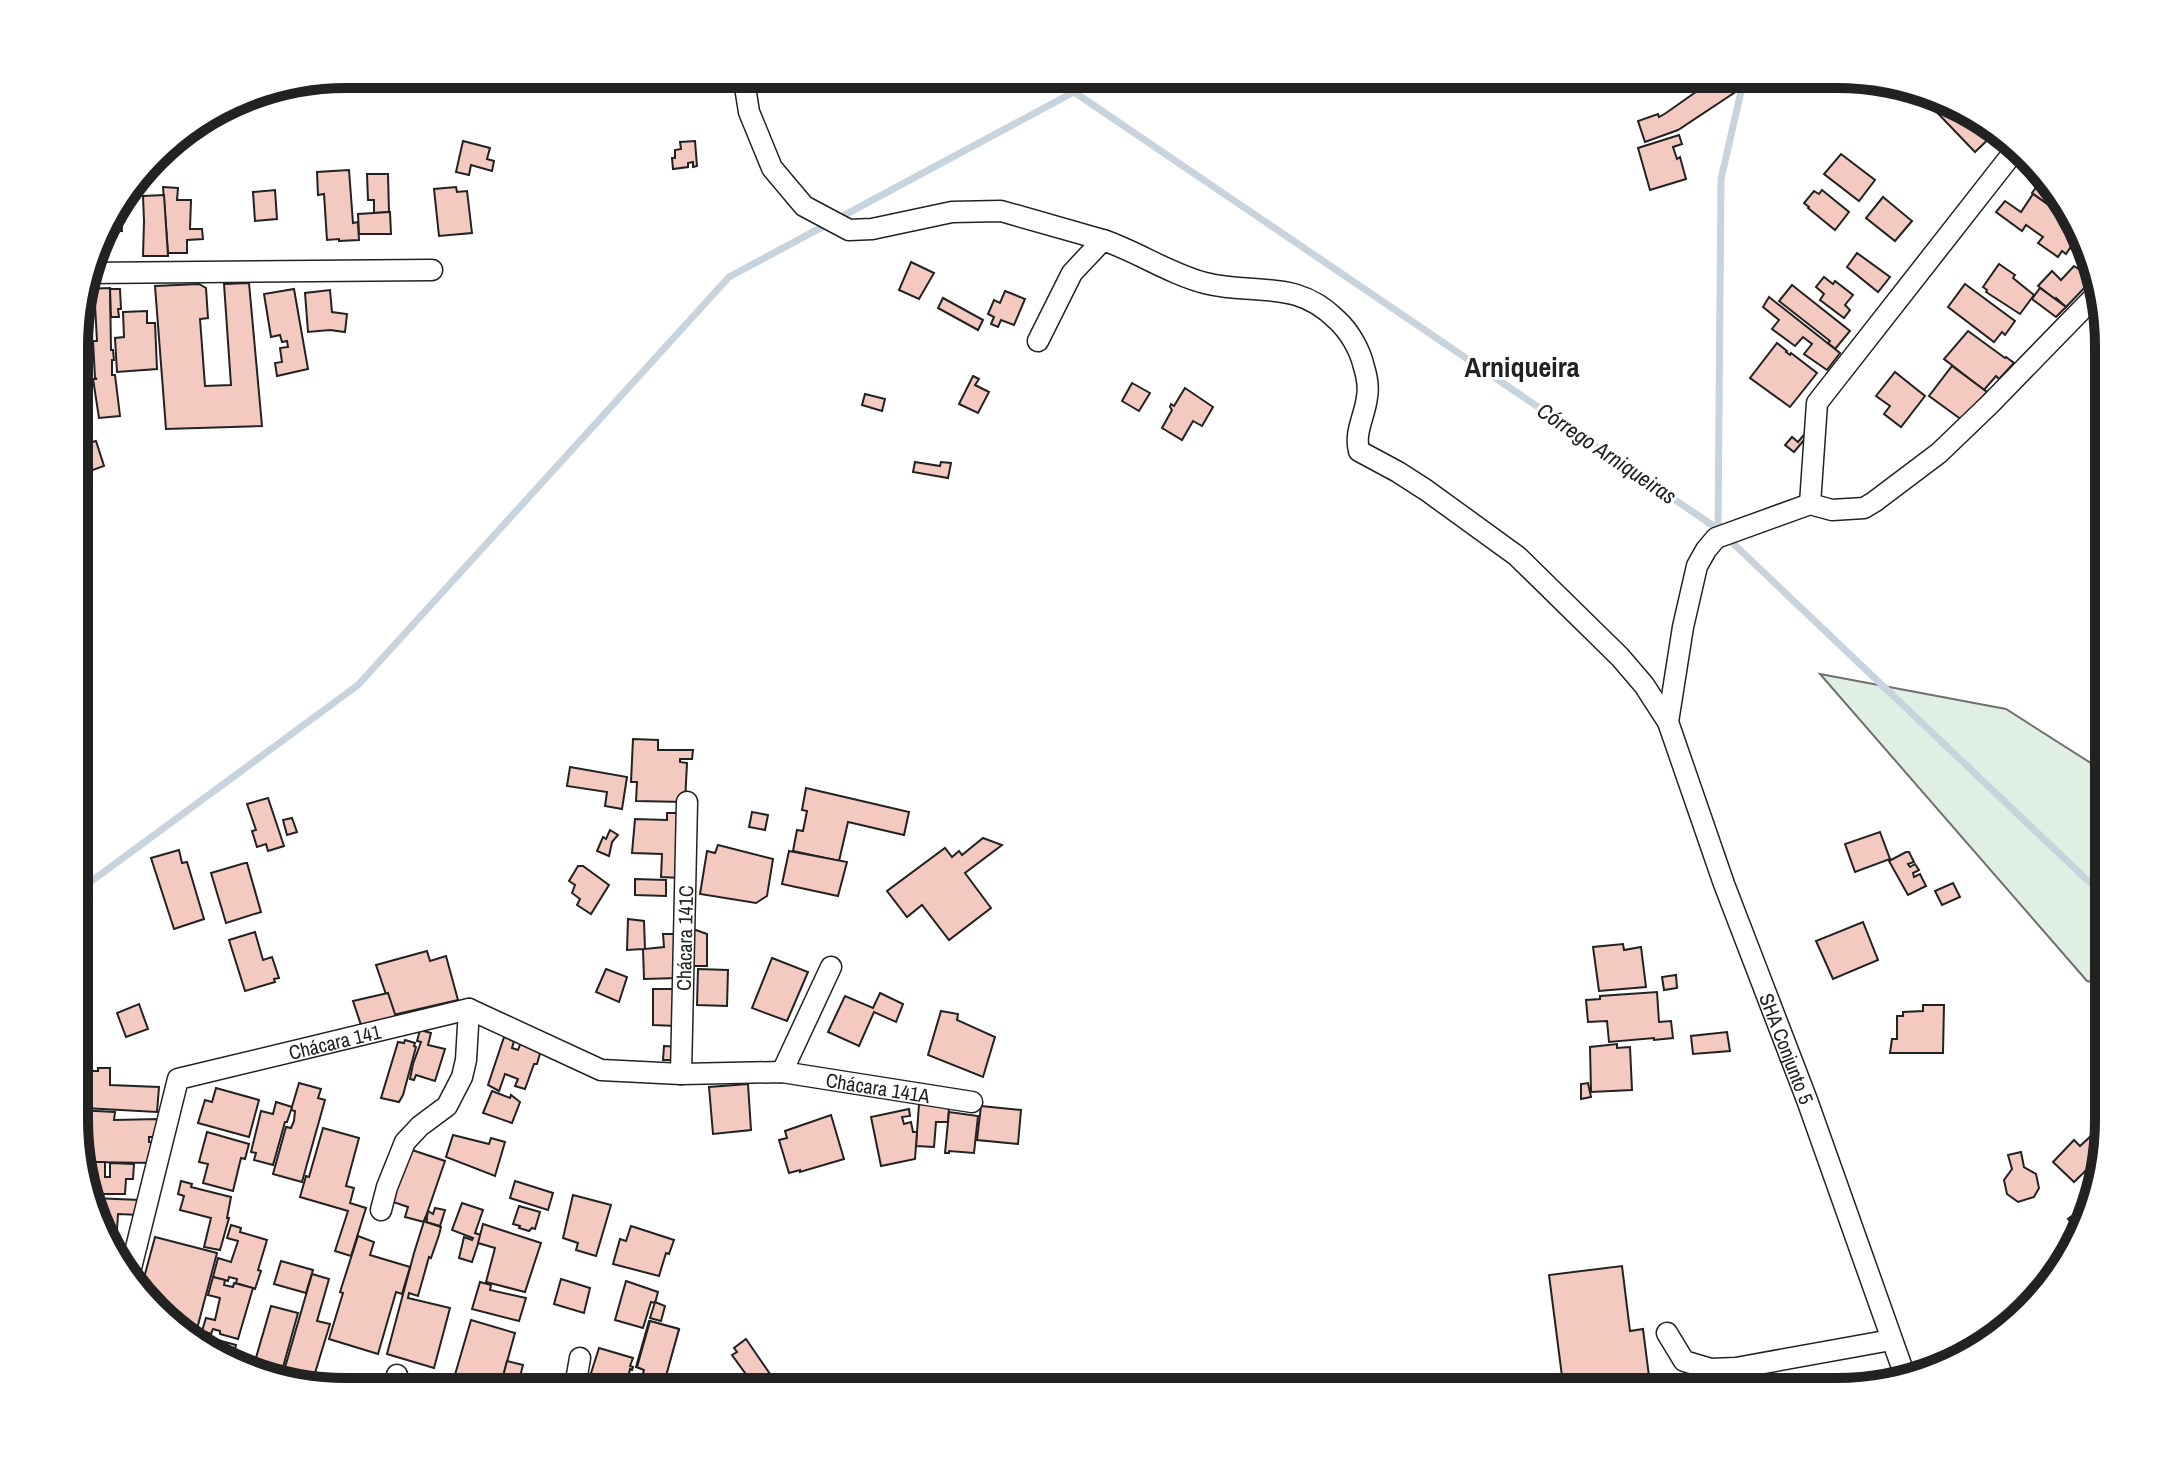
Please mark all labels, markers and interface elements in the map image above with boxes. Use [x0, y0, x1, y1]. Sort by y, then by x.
district label: Arniqueira [1465, 348, 1580, 386]
water label: Córrego Arniqueiras [1531, 395, 1683, 511]
street label: Chácara 141C [669, 885, 699, 991]
street label: SHA Conjunto 5 [1754, 989, 1821, 1108]
street label: Chácara 141 [286, 1017, 383, 1065]
street label: Chácara 141A [824, 1066, 932, 1109]

